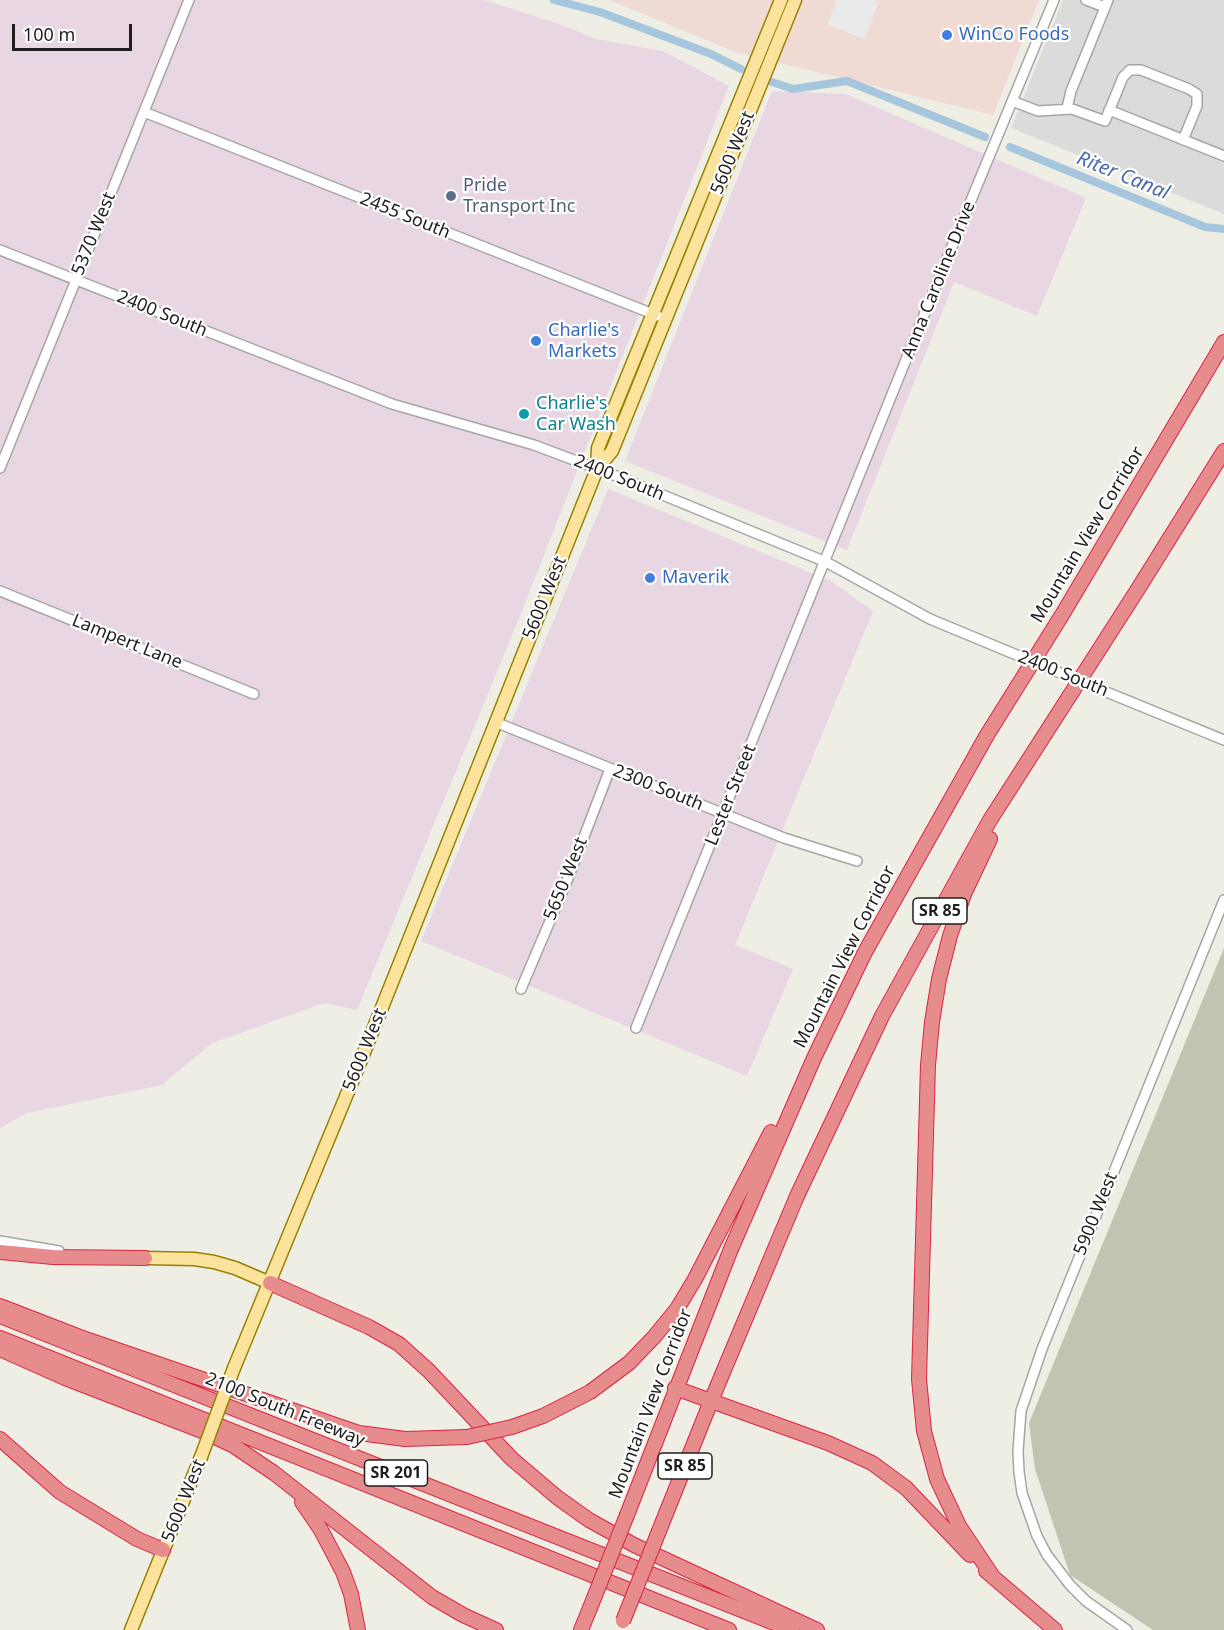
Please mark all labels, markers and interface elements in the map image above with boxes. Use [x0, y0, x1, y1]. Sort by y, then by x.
scale bar [15, 12, 135, 50]
text: 100 m [23, 22, 75, 46]
place label: WinCo Foods [959, 24, 1069, 46]
marker: WinCo Foods [940, 28, 954, 42]
street label: 5600 West [707, 108, 759, 198]
water label: Riter Canal [1073, 147, 1173, 205]
place label: Pride Transport Inc [463, 175, 575, 218]
street label: 2455 South [357, 188, 453, 244]
street label: 5370 West [68, 189, 120, 279]
marker: Pride Transport Inc [444, 189, 458, 203]
street label: Anna Caroline Drive [898, 198, 980, 362]
street label: 2400 South [114, 286, 210, 342]
place label: Charlie's Markets [548, 320, 619, 362]
marker: Charlie's Markets [529, 334, 543, 348]
place label: Charlie's Car Wash [536, 393, 616, 436]
marker: Charlie's Car Wash [517, 407, 531, 421]
street label: Mountain View Corridor [1027, 443, 1149, 627]
street label: 2400 South [571, 450, 667, 506]
street label: 5600 West [519, 553, 571, 643]
place label: Maverik [662, 567, 729, 589]
marker: Maverik [643, 571, 657, 585]
street label: Lampert Lane [69, 610, 185, 674]
street label: 2400 South [1015, 646, 1111, 702]
street label: Lester Street [701, 741, 761, 849]
street label: 2300 South [610, 760, 706, 816]
street label: 5650 West [540, 834, 592, 924]
street label: Mountain View Corridor [790, 862, 900, 1052]
road number: SR 85 [913, 898, 967, 924]
street label: 5600 West [339, 1005, 391, 1095]
street label: 5900 West [1070, 1169, 1122, 1259]
street label: Mountain View Corridor [605, 1306, 697, 1502]
street label: 2100 South Freeway [202, 1368, 368, 1452]
road number: SR 85 [658, 1453, 712, 1479]
street label: 5600 West [158, 1456, 210, 1546]
road number: SR 201 [364, 1460, 428, 1486]

